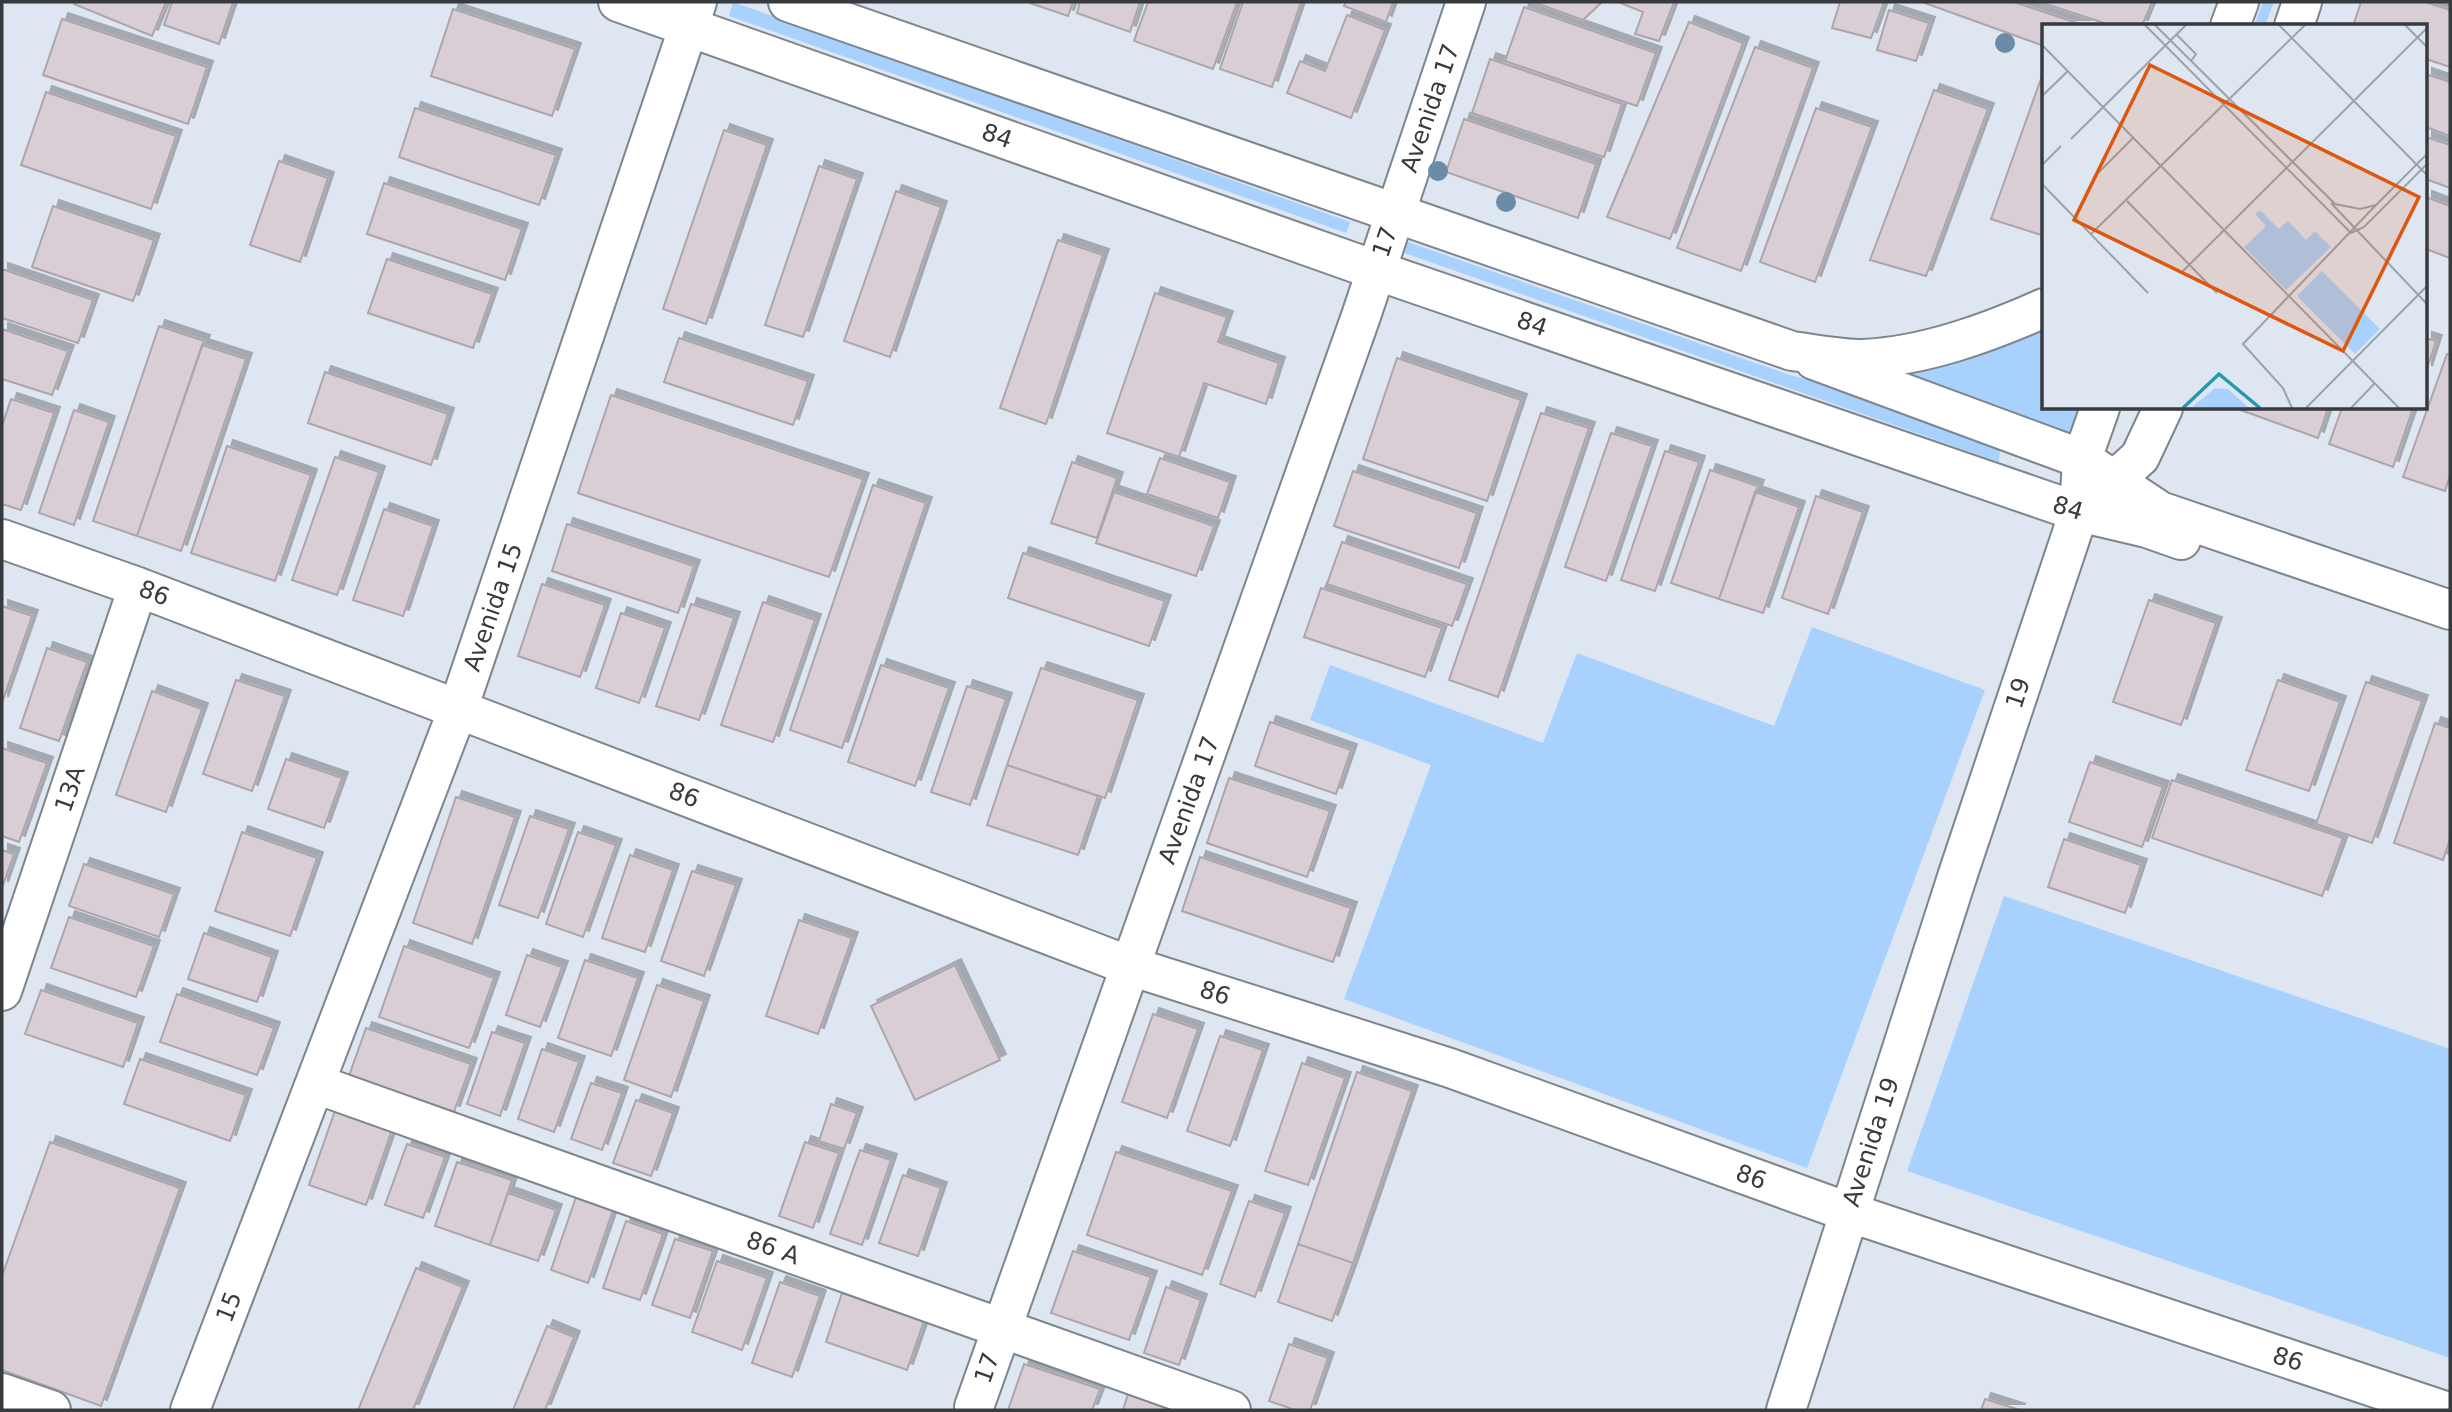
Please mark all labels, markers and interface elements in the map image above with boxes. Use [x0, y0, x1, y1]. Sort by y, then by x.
inset map [2042, 24, 2428, 410]
street label: Avenida 17 [1395, 40, 1465, 176]
street label: 84 [978, 118, 1016, 154]
street label: 17 [1367, 223, 1403, 261]
street label: 84 [1513, 306, 1551, 342]
street label: 84 [2049, 490, 2087, 526]
street label: Avenida 15 [458, 539, 528, 675]
street label: 86 [135, 574, 173, 612]
street label: 19 [2000, 674, 2036, 712]
street label: Avenida 17 [1153, 732, 1225, 868]
street label: 13A [49, 762, 91, 816]
street label: 86 [665, 776, 703, 814]
street label: 86 [1196, 975, 1234, 1011]
street label: Avenida 19 [1837, 1074, 1905, 1210]
street label: 86 [1732, 1159, 1770, 1195]
street label: 86 A [743, 1226, 804, 1271]
street label: 15 [210, 1288, 248, 1326]
street label: 86 [2269, 1341, 2307, 1377]
street label: 17 [969, 1349, 1005, 1387]

